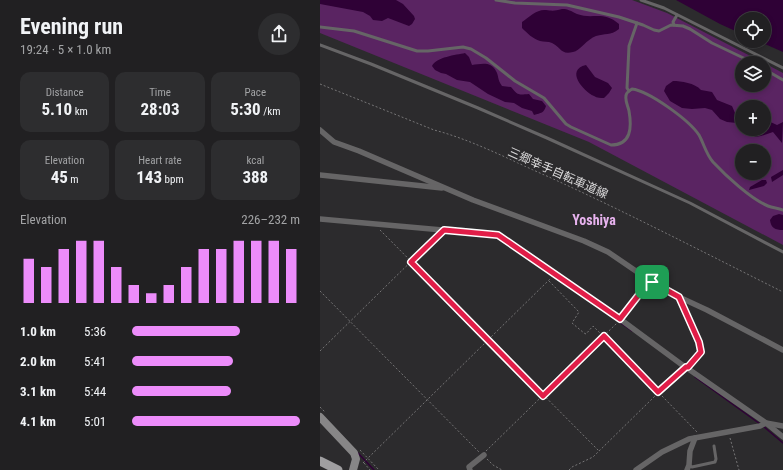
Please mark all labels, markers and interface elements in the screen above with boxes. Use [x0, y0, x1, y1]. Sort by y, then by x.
map controls [735, 12, 771, 180]
button: locate [735, 12, 771, 48]
button: share [258, 13, 300, 55]
text: Evening run [20, 14, 123, 39]
text: 19:24 · 5 × 1.0 km [20, 42, 111, 57]
button: layers [735, 56, 771, 92]
text: Distance [46, 86, 84, 99]
text: Time [149, 86, 171, 99]
text: Pace [245, 86, 266, 99]
text: 5.10 [41, 99, 72, 119]
text: 28:03 [140, 99, 180, 119]
text: 5:30 [230, 99, 261, 119]
button: + [735, 100, 771, 136]
text: km [72, 105, 88, 118]
text: /km [261, 105, 280, 118]
button: − [735, 144, 771, 180]
street label: 三郷幸手自転車道線 [506, 145, 610, 201]
text: Elevation [45, 154, 84, 167]
text: Heart rate [138, 154, 182, 167]
text: kcal [246, 154, 264, 167]
text: 45 [51, 167, 68, 187]
text: 143 [136, 167, 162, 187]
text: 388 [242, 167, 268, 187]
text: m [68, 173, 79, 186]
text: bpm [162, 173, 184, 186]
text: Elevation [20, 212, 67, 227]
text: 226–232 m [241, 212, 300, 227]
district label: Yoshiya [572, 212, 616, 228]
pin [635, 265, 669, 299]
icon: arrive [641, 271, 663, 293]
text: 1.0 km [20, 324, 56, 339]
text: 5:36 [84, 324, 106, 339]
text: 2.0 km [20, 354, 56, 369]
text: 5:41 [84, 354, 106, 369]
text: 3.1 km [20, 384, 56, 399]
text: 5:44 [84, 384, 106, 399]
text: 4.1 km [20, 414, 56, 429]
text: 5:01 [84, 414, 106, 429]

